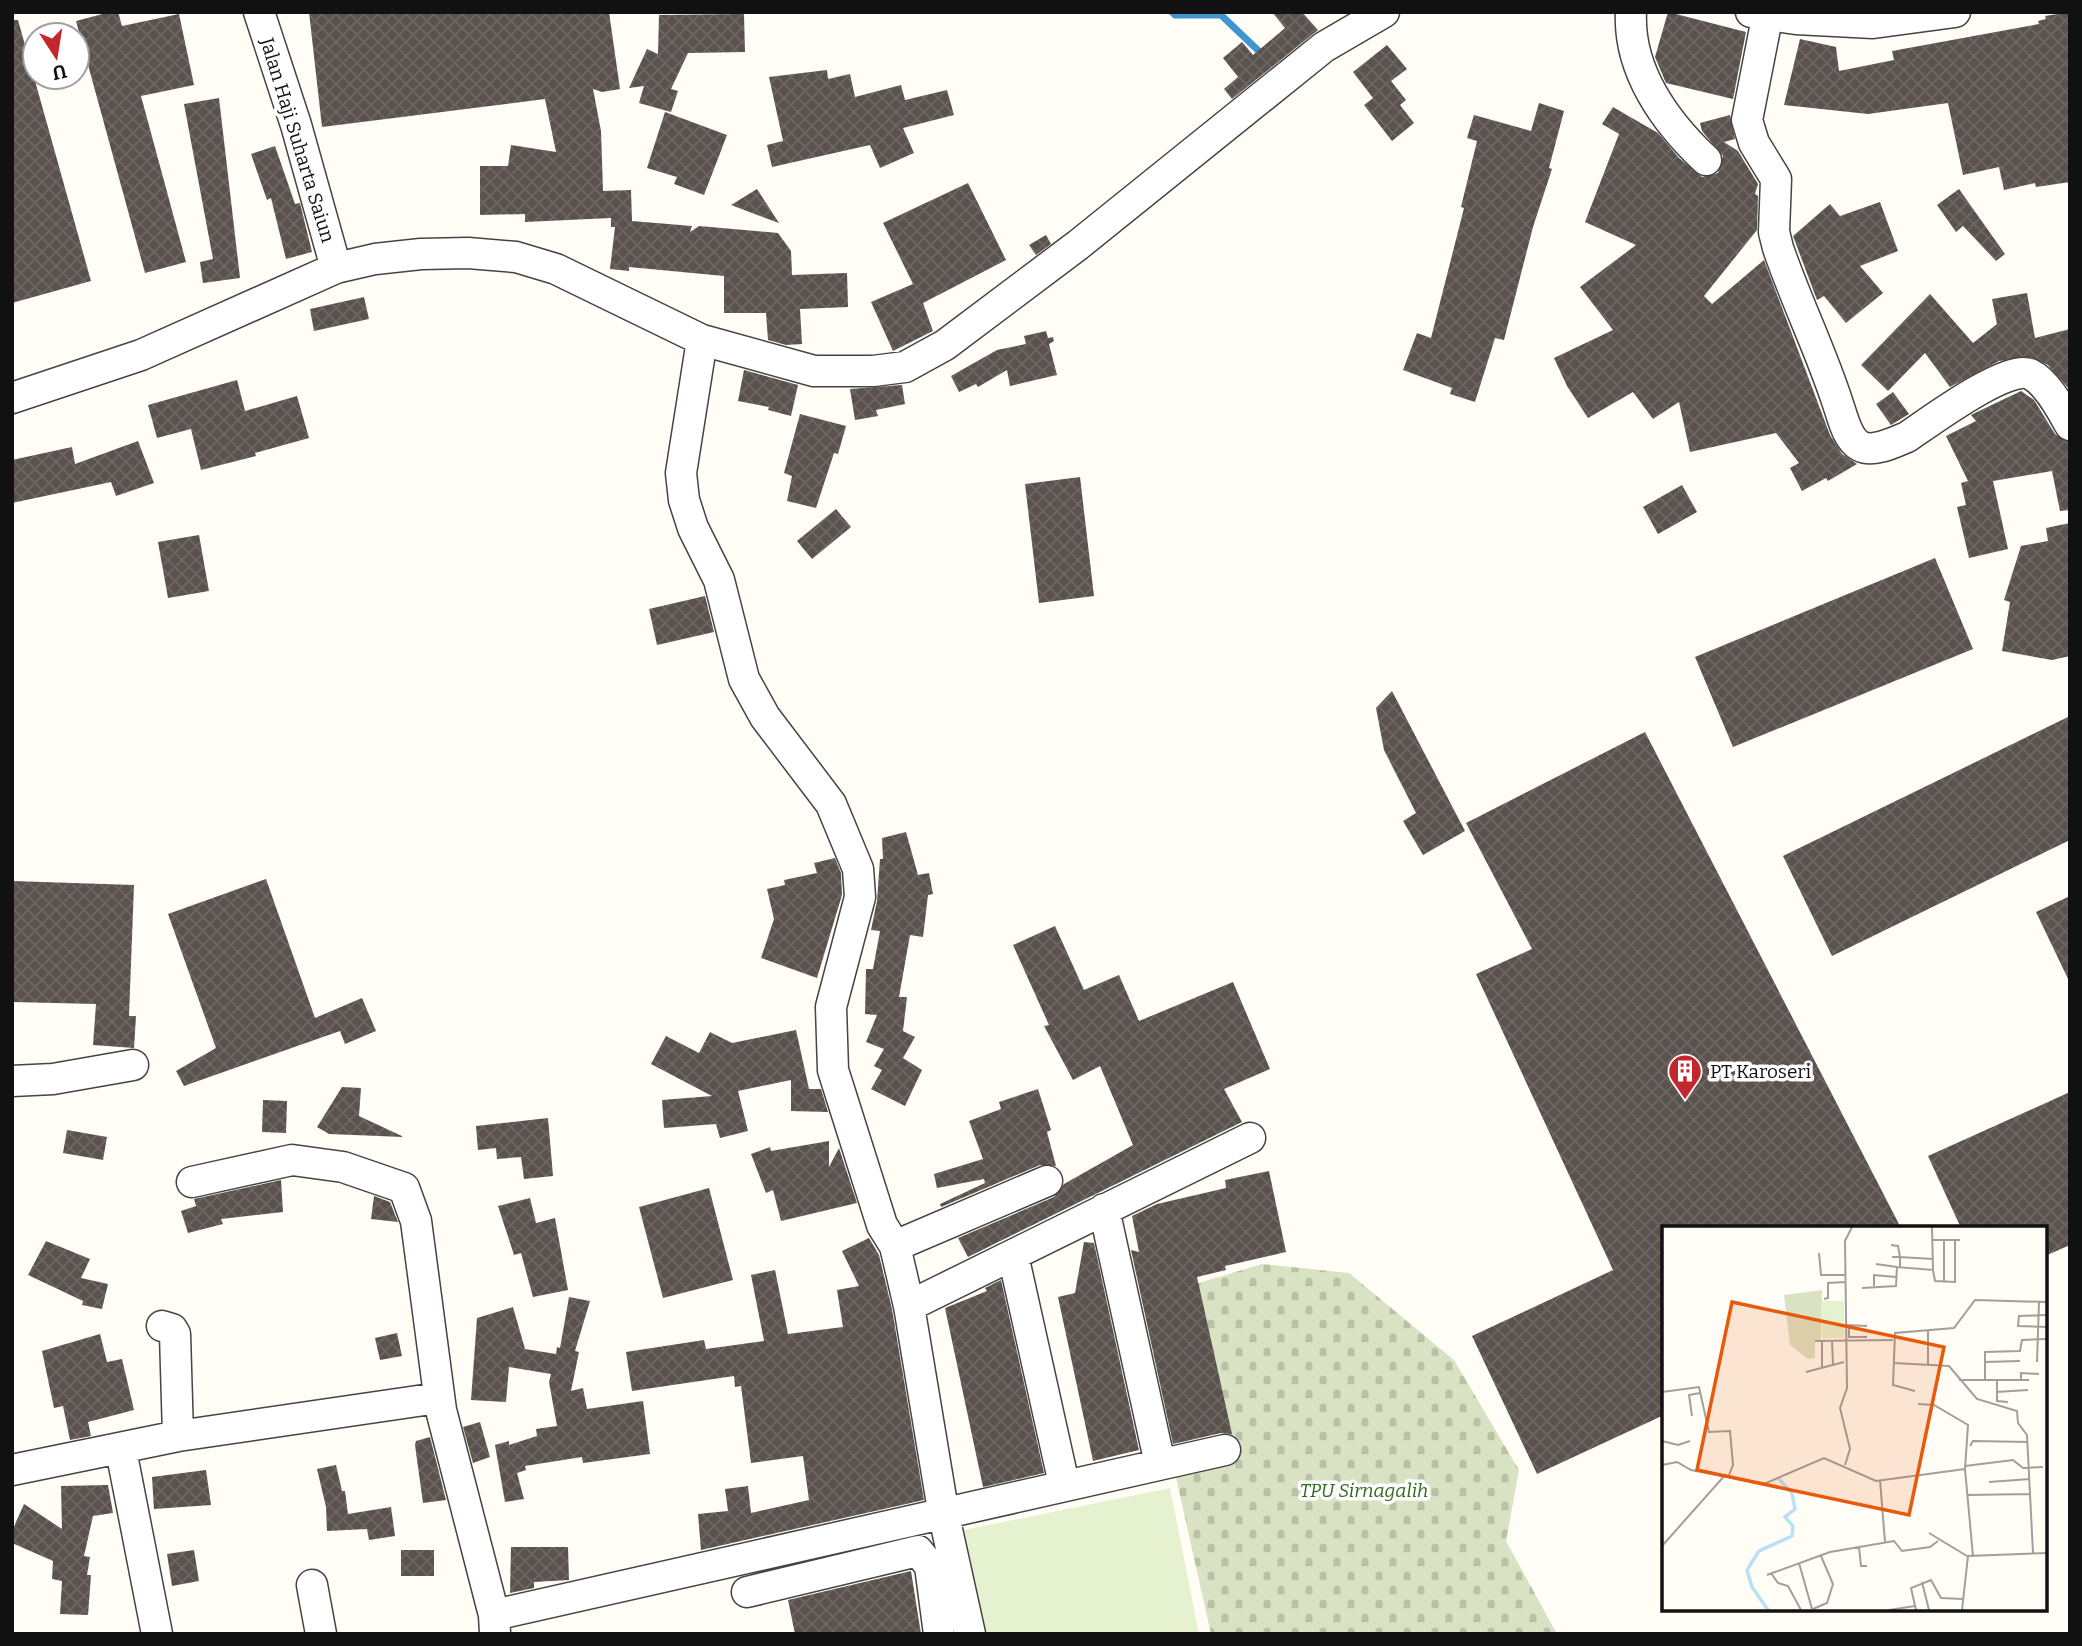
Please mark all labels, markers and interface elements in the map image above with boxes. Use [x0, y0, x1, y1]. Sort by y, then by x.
north arrow [21, 21, 91, 91]
street label: Jalan Haji Suharta Saiun [255, 34, 340, 245]
text: U [50, 59, 69, 85]
building icon: PT Karoseri [1666, 1052, 1704, 1101]
place label: PT Karoseri [1710, 1060, 1811, 1083]
inset map [1662, 1226, 2047, 1611]
park label: TPU Sirnagalih [1300, 1479, 1428, 1502]

